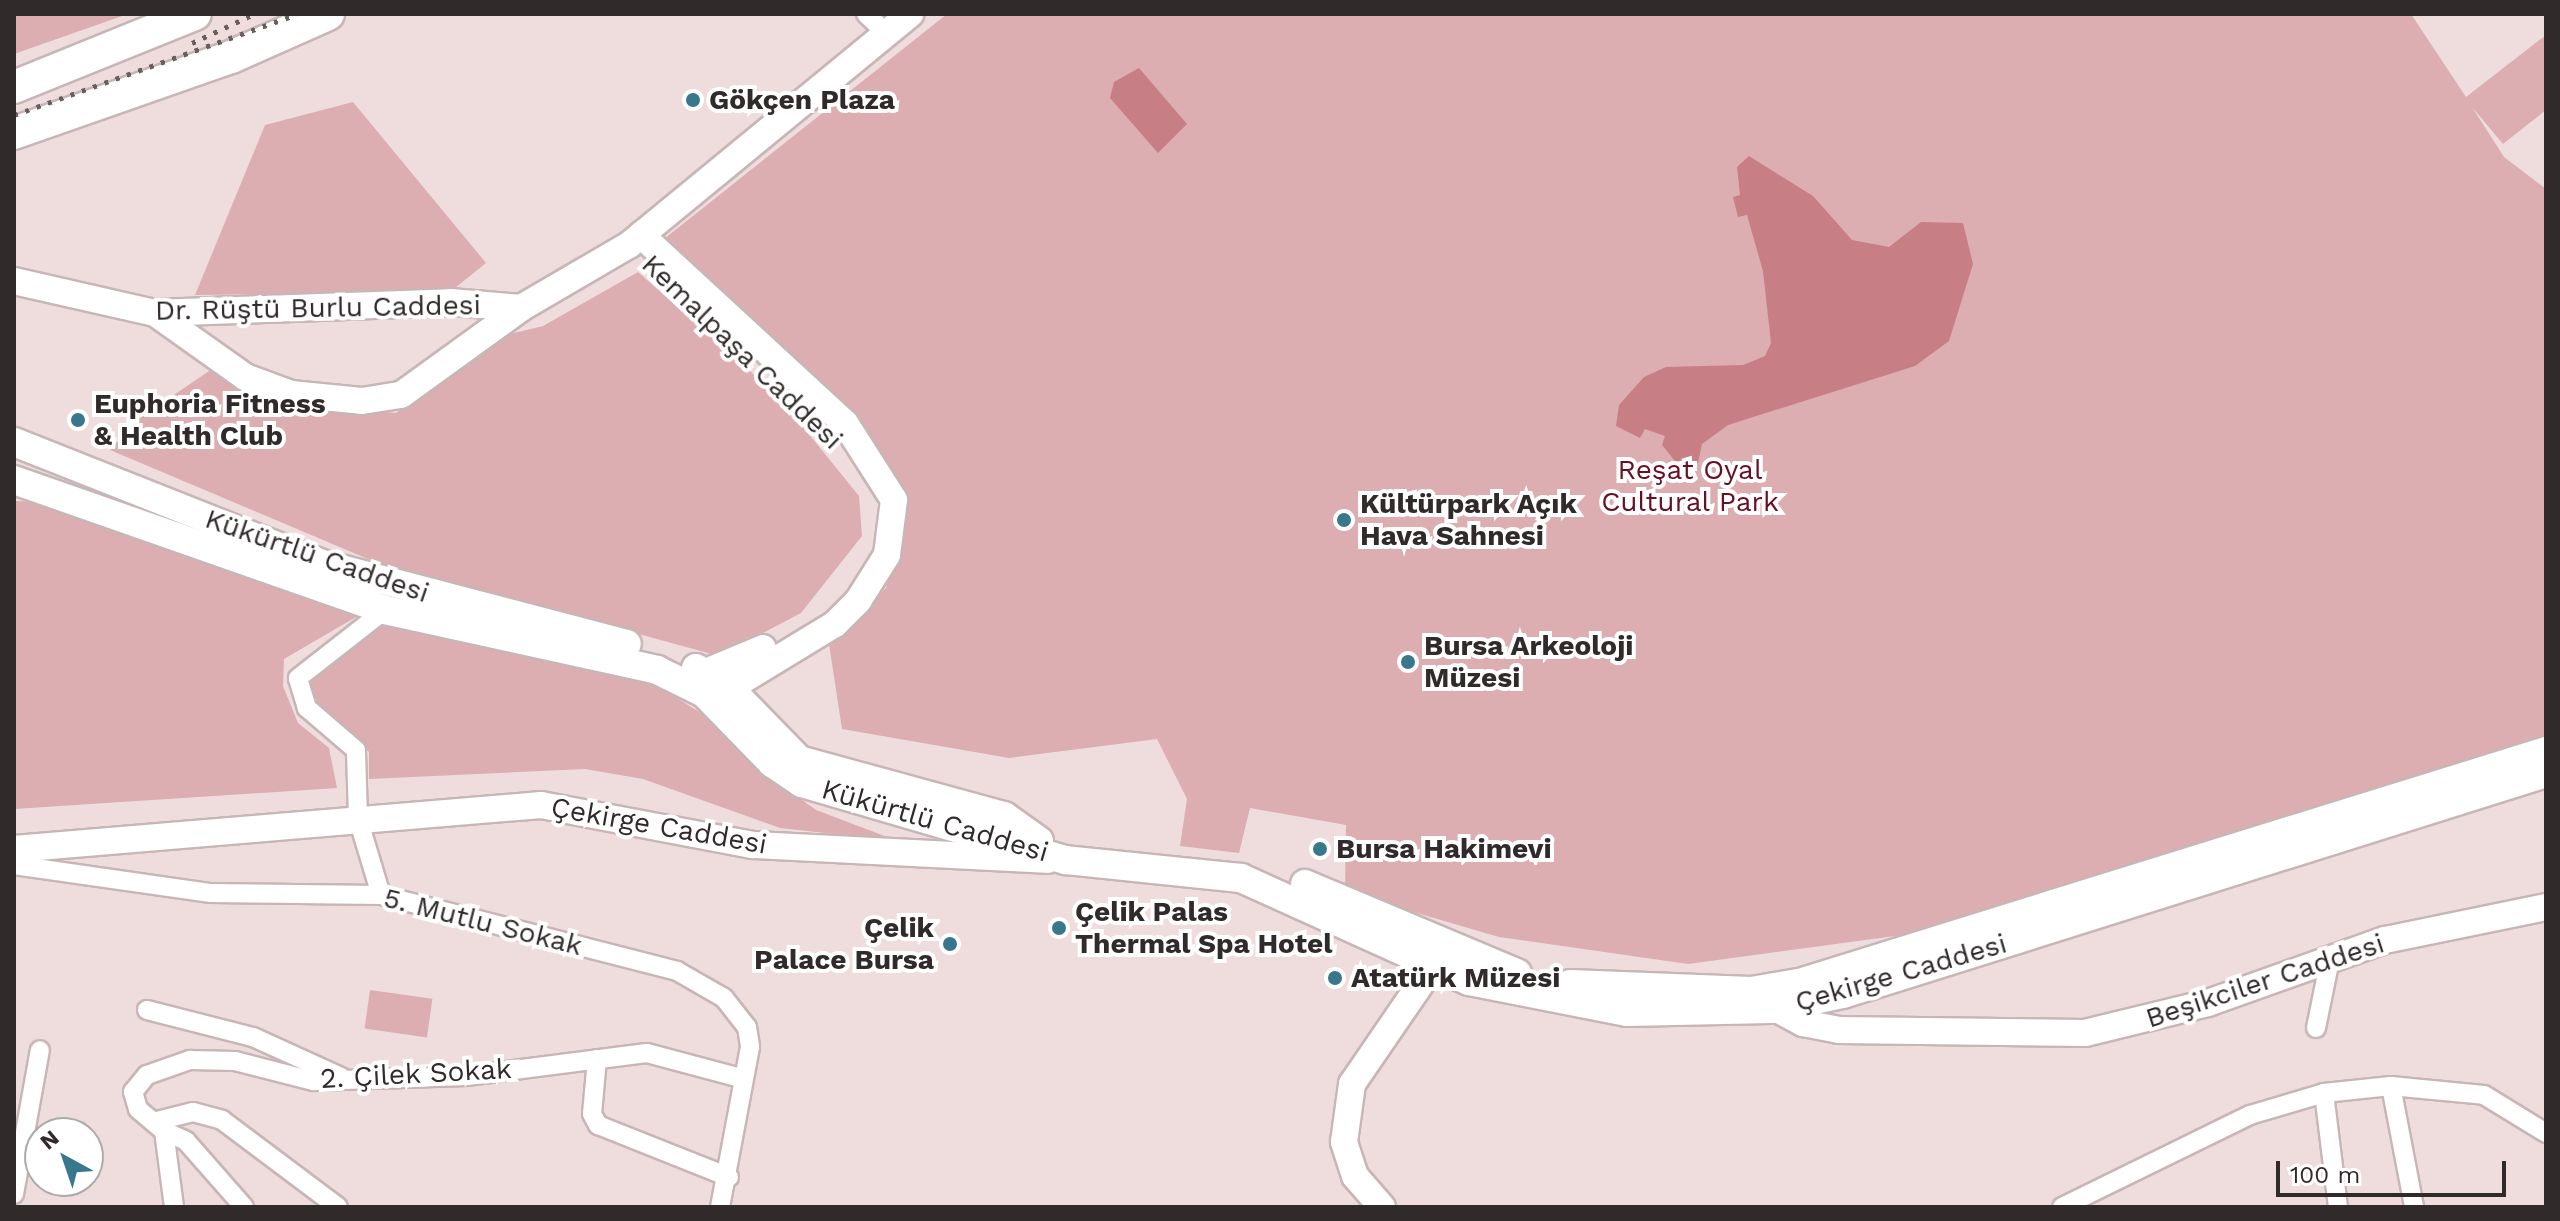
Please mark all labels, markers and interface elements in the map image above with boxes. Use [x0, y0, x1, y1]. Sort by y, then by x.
place label: Gökçen Plaza [709, 83, 895, 117]
marker: Gökçen Plaza [684, 91, 702, 109]
street label: Kemalpaşa Caddesi [634, 247, 850, 457]
street label: Dr. Rüştü Burlu Caddesi [155, 288, 481, 328]
place label: Euphoria Fitness & Health Club [94, 387, 326, 453]
marker: Euphoria Fitness & Health Club [69, 411, 87, 429]
park label: Reşat Oyal Cultural Park [1601, 453, 1779, 519]
place label: Kültürpark Açık Hava Sahnesi [1360, 487, 1578, 553]
street label: Kükürtlü Caddesi [201, 502, 433, 610]
marker: Kültürpark Açık Hava Sahnesi [1335, 511, 1353, 529]
place label: Bursa Arkeoloji Müzesi [1424, 629, 1634, 695]
marker: Bursa Arkeoloji Müzesi [1399, 653, 1417, 671]
street label: Kükürtlü Caddesi [818, 773, 1052, 869]
street label: Çekirge Caddesi [548, 790, 770, 862]
place label: Bursa Hakimevi [1336, 832, 1552, 866]
marker: Bursa Hakimevi [1311, 840, 1329, 858]
street label: 5. Mutlu Sokak [380, 881, 586, 963]
place label: Çelik Palas Thermal Spa Hotel [1075, 895, 1333, 961]
place label: Çelik Palace Bursa [754, 911, 934, 977]
marker: Çelik Palas Thermal Spa Hotel [1050, 919, 1068, 937]
street label: Beşikciler Caddesi [2141, 926, 2389, 1036]
street label: Çekirge Caddesi [1791, 927, 2011, 1019]
marker: Çelik Palace Bursa [941, 935, 959, 953]
place label: Atatürk Müzesi [1351, 961, 1561, 995]
marker: Atatürk Müzesi [1326, 969, 1344, 987]
street label: 2. Çilek Sokak [319, 1052, 513, 1096]
north arrow [24, 1117, 104, 1197]
text: N [35, 1125, 64, 1155]
scale bar [2280, 1145, 2510, 1195]
text: 100 m [2290, 1161, 2360, 1189]

